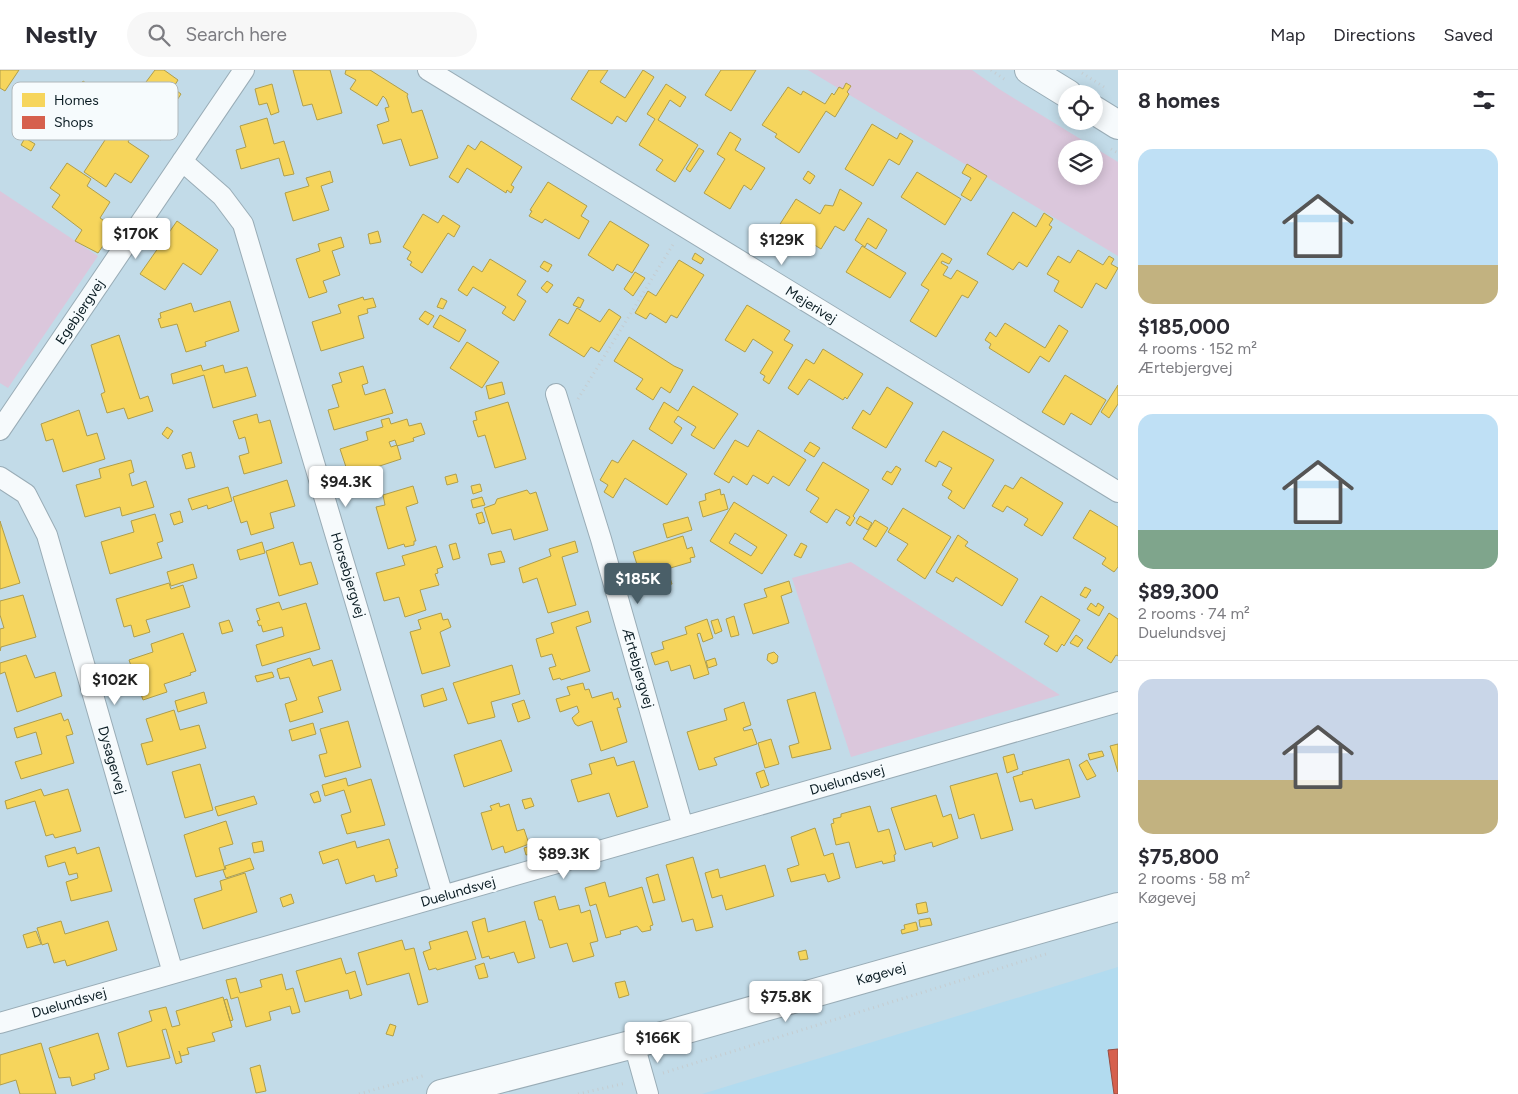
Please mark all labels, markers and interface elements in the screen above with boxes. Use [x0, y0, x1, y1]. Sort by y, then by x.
search box [127, 12, 477, 57]
text: Nestly [25, 20, 97, 49]
icon: search [145, 21, 173, 49]
text: Search here [185, 23, 287, 46]
text: Map [1270, 24, 1305, 46]
text: Directions [1333, 24, 1415, 46]
text: Saved [1443, 24, 1493, 46]
legend [12, 82, 178, 140]
map controls [1058, 85, 1103, 185]
button: locate [1058, 85, 1103, 130]
icon: filters [1470, 86, 1498, 114]
text: 8 homes [1138, 88, 1220, 113]
text: Homes [54, 92, 99, 109]
text: Shops [54, 114, 93, 131]
button: layers [1058, 140, 1103, 185]
icon: home [1273, 181, 1363, 271]
pin: $170K [101, 218, 171, 260]
text: $170K [113, 224, 159, 243]
pin: $129K [747, 224, 817, 266]
text: $129K [760, 230, 804, 249]
street label: Egebjergvej [52, 276, 108, 348]
street label: Mejerivej [782, 283, 840, 327]
text: $185,000 [1138, 314, 1230, 339]
text: 4 rooms · 152 m² [1138, 339, 1257, 358]
text: Ærtebjergvej [1138, 358, 1233, 377]
icon: home [1273, 447, 1363, 537]
pin: $94.3K [305, 466, 387, 508]
text: $94.3K [320, 472, 372, 491]
street label: Horsebjergvej [327, 530, 369, 620]
pin: $185K [603, 562, 673, 605]
text: $185K [615, 569, 661, 588]
text: $89,300 [1138, 579, 1219, 604]
text: 2 rooms · 74 m² [1138, 604, 1250, 623]
text: Duelundsvej [1138, 623, 1226, 642]
street label: Ærtebjergvej [618, 626, 658, 710]
pin: $102K [80, 664, 150, 706]
text: $102K [92, 670, 138, 689]
icon: home [1273, 712, 1363, 802]
street label: Dysagervej [94, 724, 130, 796]
street label: Duelundsvej [808, 761, 886, 799]
pin: $89.3K [523, 838, 605, 880]
text: $89.3K [538, 844, 590, 863]
text: $75,800 [1138, 844, 1219, 869]
text: 2 rooms · 58 m² [1138, 869, 1250, 888]
street label: Duelundsvej [419, 873, 497, 911]
text: Køgevej [1138, 888, 1196, 907]
street label: Køgevej [854, 959, 908, 989]
pin: $75.8K [745, 980, 827, 1023]
street label: Duelundsvej [30, 984, 108, 1022]
text: $75.8K [760, 987, 812, 1006]
pin: $166K [623, 1022, 693, 1064]
text: $166K [636, 1028, 680, 1047]

